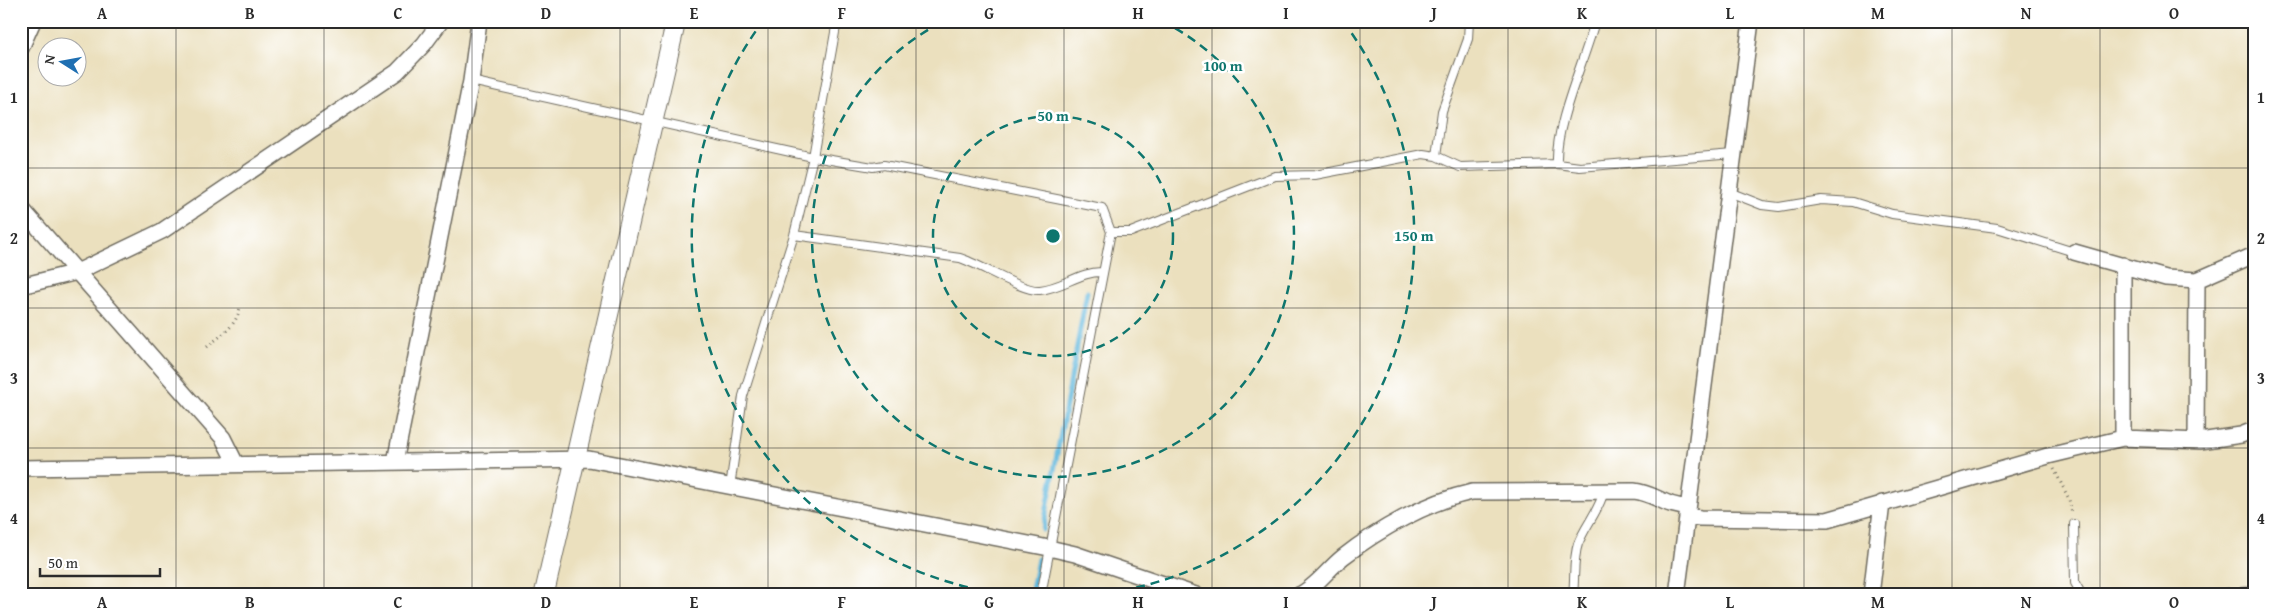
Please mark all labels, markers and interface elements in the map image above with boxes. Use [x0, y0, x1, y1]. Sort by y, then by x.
text: A [97, 1, 108, 25]
text: B [245, 1, 255, 25]
text: C [393, 1, 403, 25]
text: D [541, 1, 551, 25]
text: E [690, 1, 699, 25]
text: F [838, 1, 846, 25]
text: G [984, 1, 994, 25]
text: H [1132, 1, 1144, 25]
text: I [1283, 1, 1289, 25]
text: J [1428, 1, 1437, 25]
text: K [1577, 1, 1588, 25]
text: L [1726, 1, 1735, 25]
text: M [1871, 1, 1885, 25]
text: N [2021, 1, 2032, 25]
text: O [2169, 1, 2179, 25]
north arrow [38, 38, 88, 88]
text: N [39, 52, 60, 66]
text: 100 m [1203, 55, 1243, 76]
text: 1 [10, 85, 18, 109]
text: 1 [2257, 85, 2265, 109]
text: 50 m [1037, 105, 1069, 126]
text: 150 m [1394, 225, 1434, 246]
text: 2 [10, 226, 18, 250]
text: 2 [2257, 226, 2265, 250]
centre of rings [1044, 227, 1062, 245]
text: 3 [10, 366, 18, 390]
text: 3 [2257, 366, 2265, 390]
text: 4 [10, 506, 18, 530]
text: 4 [2257, 506, 2265, 530]
scale bar [40, 546, 160, 578]
text: 50 m [48, 552, 79, 573]
text: A [97, 590, 108, 614]
text: B [245, 590, 255, 614]
text: C [393, 590, 403, 614]
text: D [541, 590, 551, 614]
text: E [690, 590, 699, 614]
text: F [838, 590, 846, 614]
text: G [984, 590, 994, 614]
text: H [1132, 590, 1144, 614]
text: I [1283, 590, 1289, 614]
text: J [1428, 590, 1437, 614]
text: K [1577, 590, 1588, 614]
text: L [1726, 590, 1735, 614]
text: M [1871, 590, 1885, 614]
text: N [2021, 590, 2032, 614]
text: O [2169, 590, 2179, 614]

